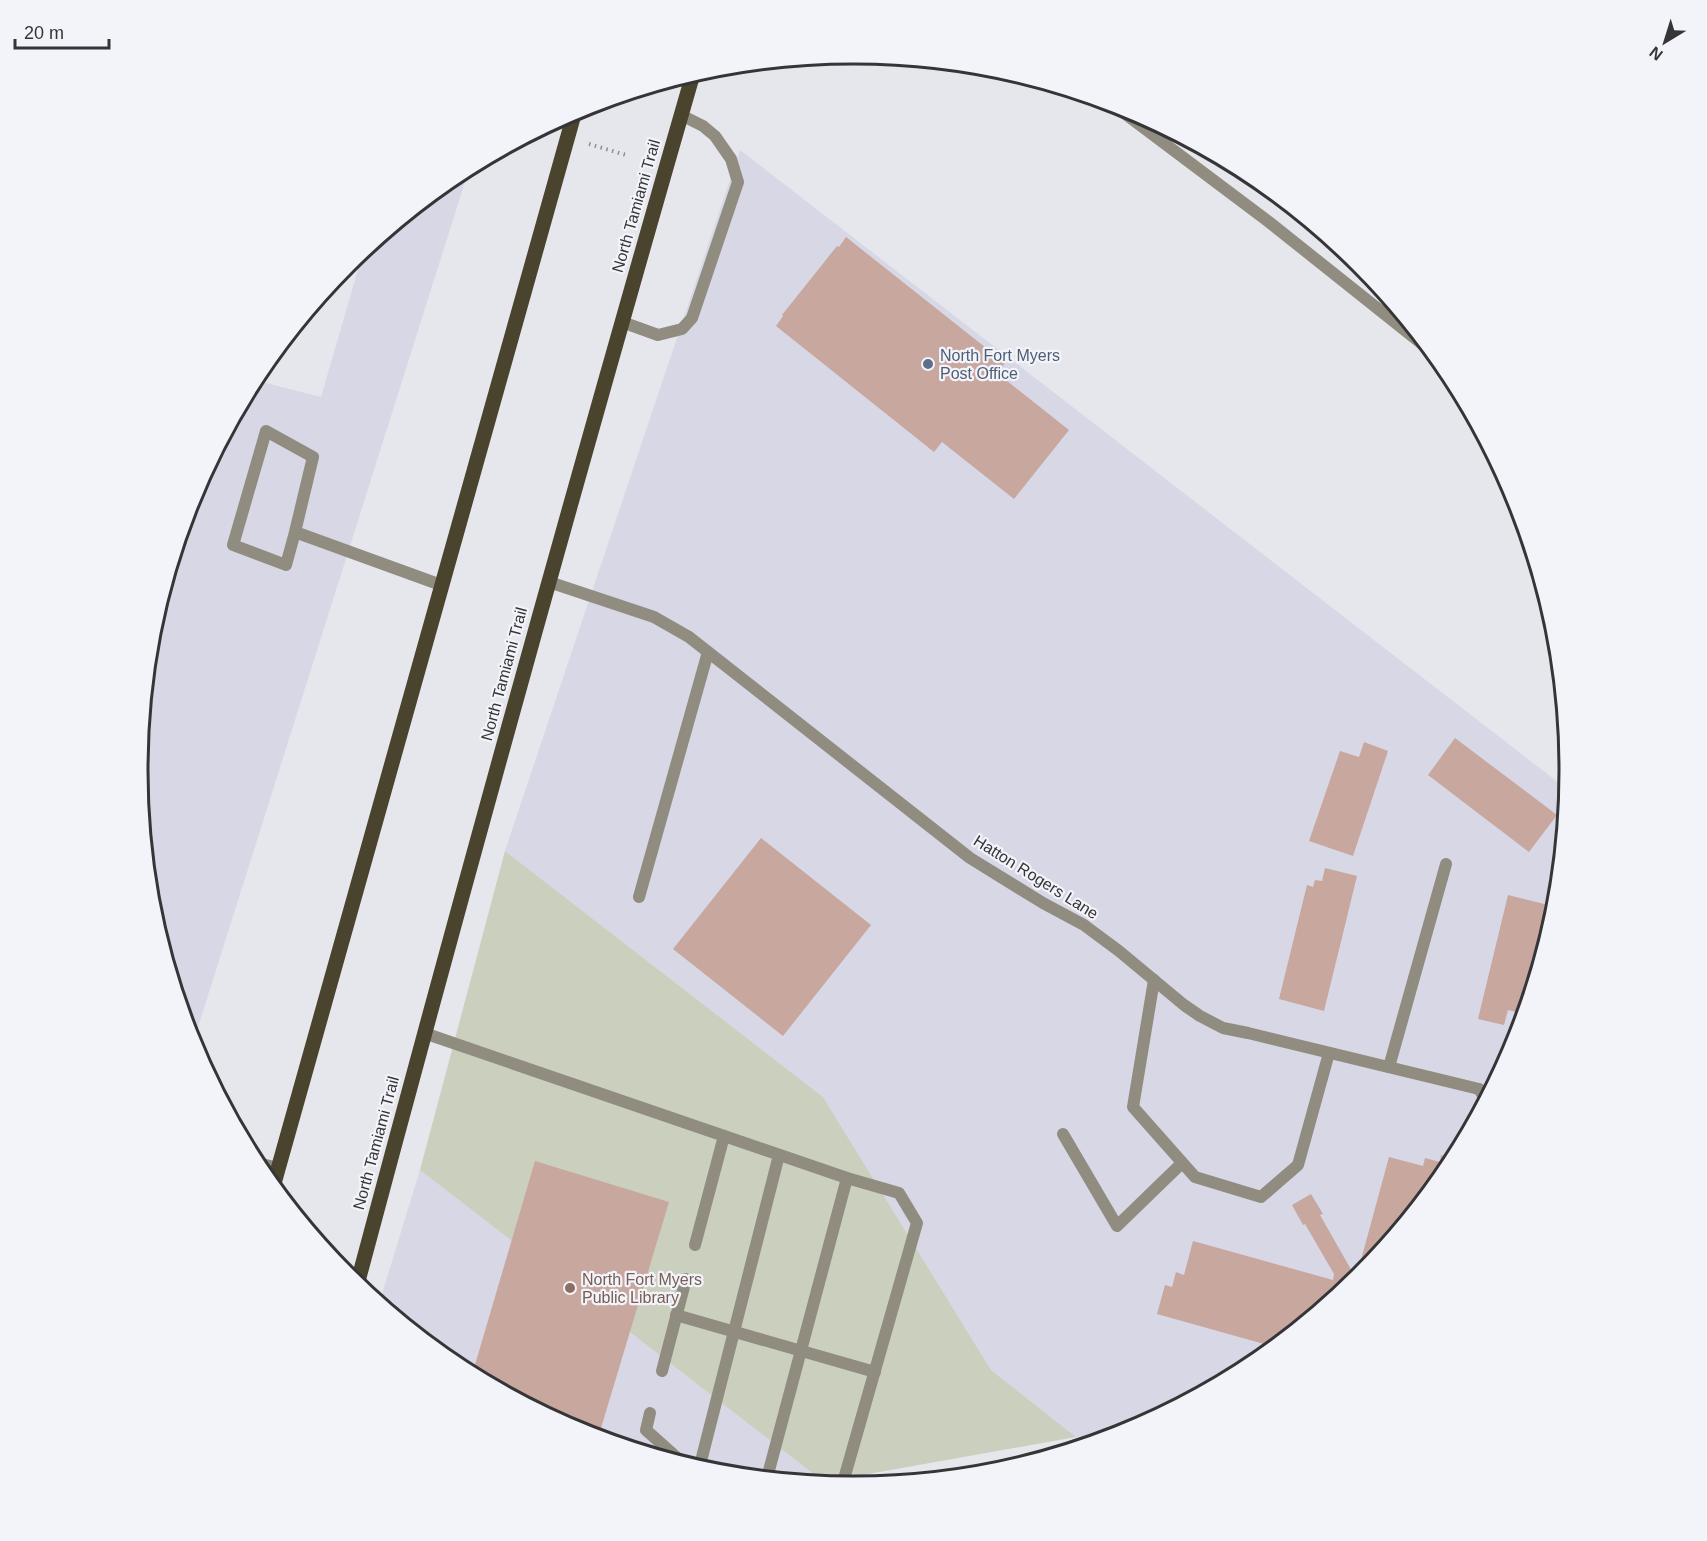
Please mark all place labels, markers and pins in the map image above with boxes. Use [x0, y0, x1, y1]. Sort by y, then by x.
place label: North Fort Myers Post Office [940, 347, 1060, 382]
marker: North Fort Myers Post Office [921, 357, 935, 371]
place label: North Fort Myers Public Library [582, 1271, 702, 1306]
marker: North Fort Myers Public Library [563, 1281, 577, 1295]

